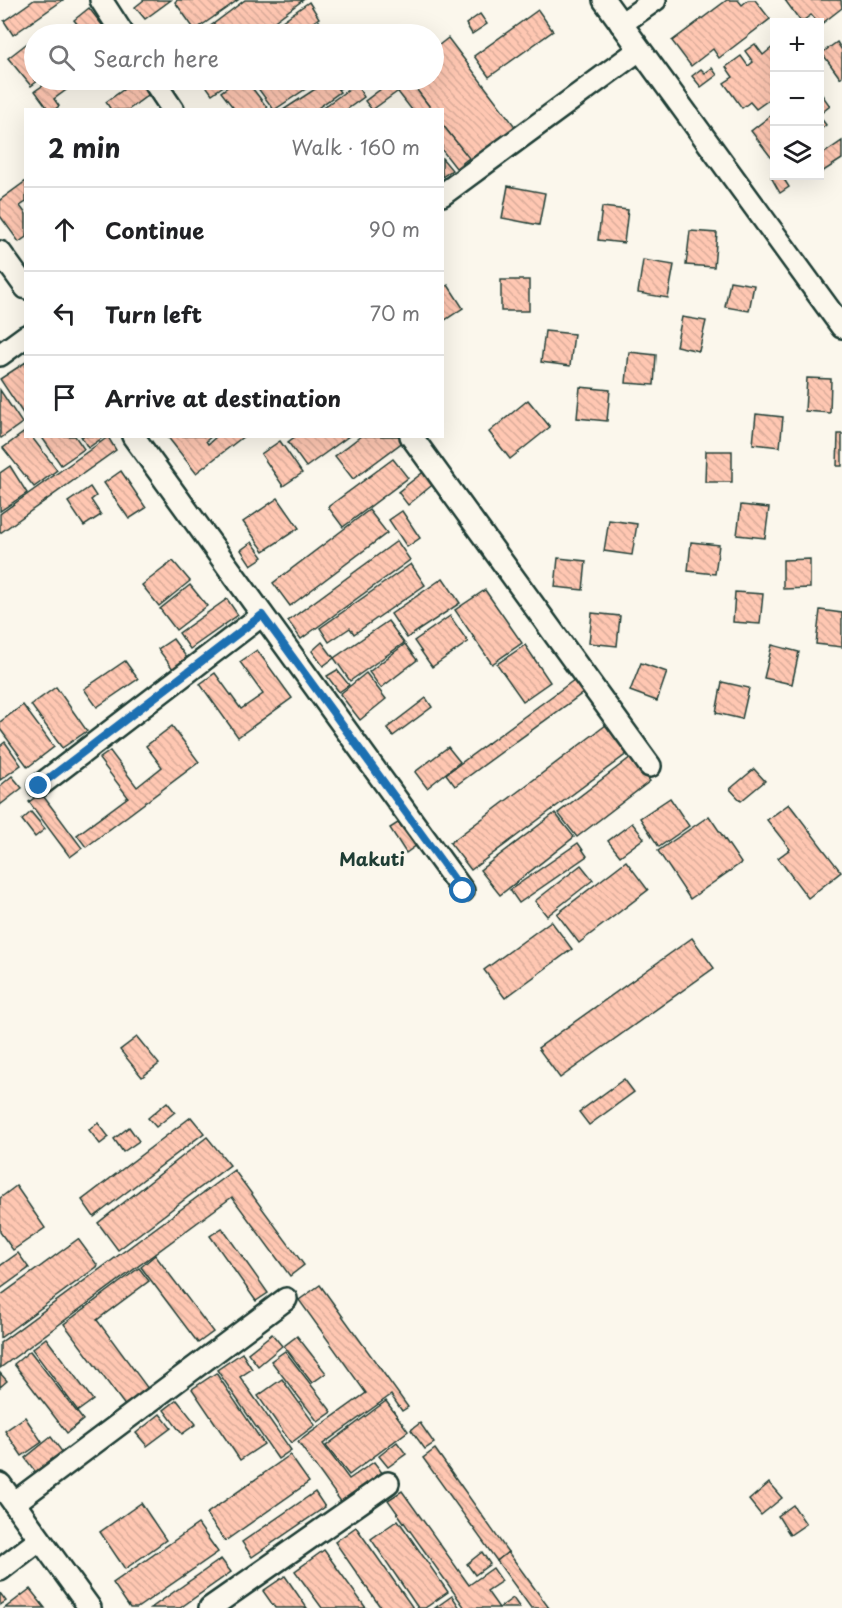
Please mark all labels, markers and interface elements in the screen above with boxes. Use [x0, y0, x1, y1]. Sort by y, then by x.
map controls [770, 18, 824, 180]
button: + [770, 18, 824, 72]
search box [24, 24, 444, 90]
icon: search [45, 41, 78, 74]
text: Search here [93, 41, 219, 74]
button: − [770, 72, 824, 126]
button: layers [770, 126, 824, 180]
text: 2 min [48, 128, 121, 167]
text: Walk · 160 m [292, 132, 420, 162]
icon: ahead [48, 213, 81, 246]
text: Continue [105, 213, 204, 246]
text: 90 m [369, 214, 420, 244]
icon: left [48, 297, 81, 330]
text: Turn left [105, 297, 202, 330]
text: 70 m [370, 298, 420, 328]
icon: arrive [48, 381, 81, 414]
text: Arrive at destination [105, 381, 341, 414]
route end [25, 772, 51, 798]
district label: Makuti [339, 845, 405, 872]
route start [449, 877, 475, 903]

